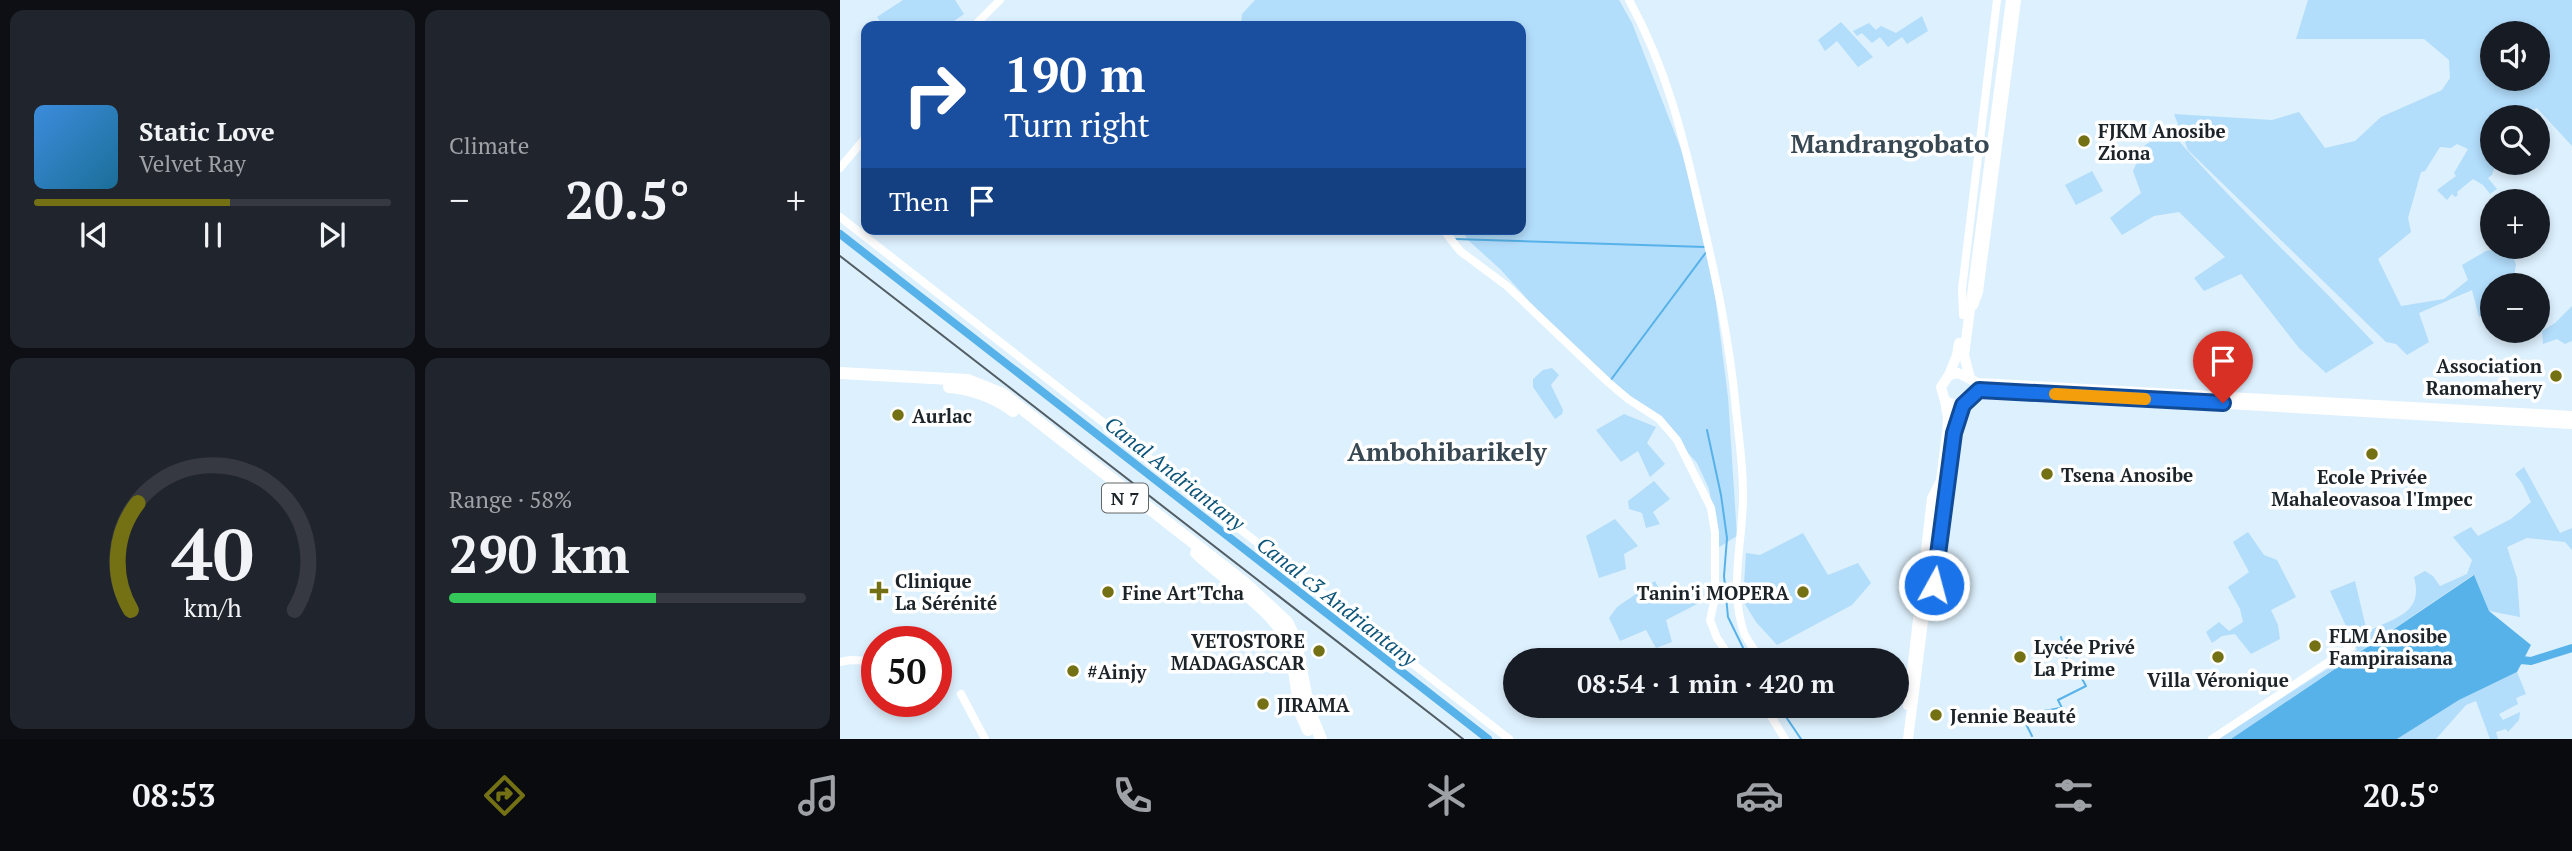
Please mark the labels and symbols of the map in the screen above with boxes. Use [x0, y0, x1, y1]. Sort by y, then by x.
place label: FJKM Anosibe Ziona [2098, 118, 2226, 165]
district label: Mandrangobato [1790, 126, 1990, 160]
marker: FJKM Anosibe Ziona [2076, 133, 2092, 149]
pin [2193, 331, 2253, 403]
place label: Association Ranomahery [2426, 353, 2543, 400]
marker: Association Ranomahery [2548, 368, 2564, 384]
place label: Aurlac [912, 403, 972, 428]
marker: Aurlac [890, 407, 906, 423]
water label: Canal Andriantany [1099, 410, 1251, 537]
district label: Ambohibarikely [1347, 434, 1548, 468]
marker: Ecole Privée Mahaleovasoa l'Impec [2364, 446, 2380, 462]
place label: Tsena Anosibe [2061, 462, 2193, 487]
place label: Ecole Privée Mahaleovasoa l'Impec [2271, 464, 2473, 511]
marker: Tsena Anosibe [2039, 466, 2055, 482]
road number: N 7 [1102, 484, 1148, 512]
water label: Canal c3 Andriantany [1251, 530, 1423, 672]
position arrow [1897, 548, 1971, 622]
place label: Clinique La Sérénité [895, 568, 997, 615]
place label: Fine Art'Tcha [1122, 580, 1245, 605]
place label: Tanin'i MOPERA [1637, 580, 1789, 605]
marker: Clinique La Sérénité [869, 581, 889, 601]
marker: Fine Art'Tcha [1100, 584, 1116, 600]
marker: Tanin'i MOPERA [1795, 584, 1811, 600]
place label: FLM Anosibe Fampiraisana [2329, 623, 2453, 670]
speed limit sign: 50 [861, 626, 952, 717]
place label: VETOSTORE MADAGASCAR [1171, 628, 1306, 675]
place label: Lycée Privé La Prime [2034, 634, 2135, 681]
marker: FLM Anosibe Fampiraisana [2307, 638, 2323, 654]
marker: VETOSTORE MADAGASCAR [1311, 643, 1327, 659]
marker: Lycée Privé La Prime [2012, 649, 2028, 665]
marker: Villa Véronique [2210, 649, 2226, 665]
place label: #Ainjy [1087, 659, 1147, 684]
marker: #Ainjy [1065, 663, 1081, 679]
place label: Villa Véronique [2147, 667, 2289, 692]
place label: JIRAMA [1277, 692, 1350, 717]
marker: JIRAMA [1255, 696, 1271, 712]
place label: Jennie Beauté [1950, 703, 2076, 728]
marker: Jennie Beauté [1928, 707, 1944, 723]

